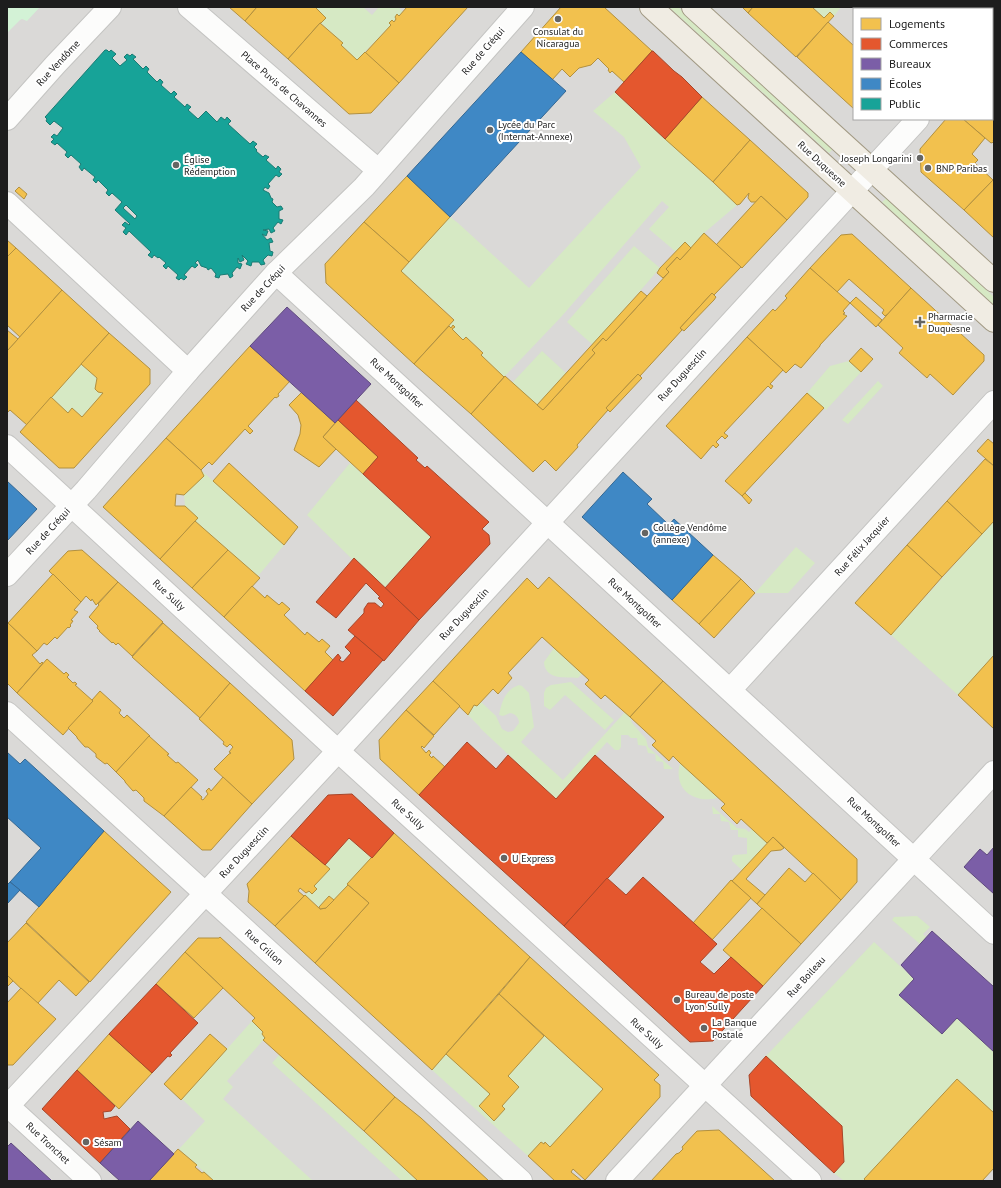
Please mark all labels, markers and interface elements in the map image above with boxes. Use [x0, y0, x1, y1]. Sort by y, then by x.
legend [853, 8, 993, 120]
marker: Consulat du Nicaragua [553, 14, 563, 24]
text: Logements [889, 16, 945, 31]
street label: Rue de Créqui [459, 24, 507, 78]
place label: Consulat du Nicaragua [533, 25, 583, 50]
text: Commerces [889, 36, 948, 51]
street label: Rue Vendôme [33, 37, 83, 89]
street label: Place Puvis de Chavannes [238, 48, 330, 130]
text: Bureaux [889, 56, 931, 71]
text: Écoles [889, 76, 922, 91]
text: Public [889, 96, 921, 111]
place label: Lycée du Parc (Internat-Annexe) [498, 118, 573, 143]
marker: Lycée du Parc (Internat-Annexe) [485, 125, 495, 135]
street label: Rue Duquesne [795, 138, 849, 190]
place label: Joseph Longarini [840, 152, 912, 165]
place label: Église Rédemption [184, 153, 235, 178]
marker: Joseph Longarini [915, 153, 925, 163]
marker: Église Rédemption [171, 160, 181, 170]
place label: BNP Paribas [936, 162, 987, 175]
marker: BNP Paribas [923, 163, 933, 173]
street label: Rue de Créqui [238, 262, 288, 314]
place label: Pharmacie Duquesne [928, 310, 973, 335]
marker: Pharmacie Duquesne [915, 317, 925, 327]
street label: Rue Duguesclin [655, 346, 709, 404]
street label: Rue Montgolfier [368, 355, 427, 412]
street label: Rue de Créqui [23, 505, 73, 557]
street label: Rue Félix Jacquier [832, 513, 893, 579]
place label: Collège Vendôme (annexe) [653, 521, 727, 546]
marker: Collège Vendôme (annexe) [640, 528, 650, 538]
street label: Rue Montgolfier [606, 575, 665, 632]
street label: Rue Sully [150, 577, 188, 614]
street label: Rue Duguesclin [437, 585, 491, 643]
street label: Rue Montgolfier [845, 794, 904, 851]
street label: Rue Sully [389, 796, 428, 832]
street label: Rue Duguesclin [217, 823, 271, 881]
place label: U Express [512, 852, 554, 865]
marker: U Express [499, 853, 509, 863]
street label: Rue Crillon [242, 926, 286, 968]
street label: Rue Boileau [784, 954, 828, 1000]
place label: Bureau de poste Lyon Sully [685, 988, 754, 1013]
marker: Bureau de poste Lyon Sully [672, 995, 682, 1005]
street label: Rue Sully [628, 1015, 667, 1051]
place label: La Banque Postale [712, 1016, 757, 1041]
marker: La Banque Postale [699, 1023, 709, 1033]
street label: Rue Tronchet [23, 1119, 73, 1167]
place label: Sésam [94, 1136, 122, 1149]
marker: Sésam [81, 1137, 91, 1147]

